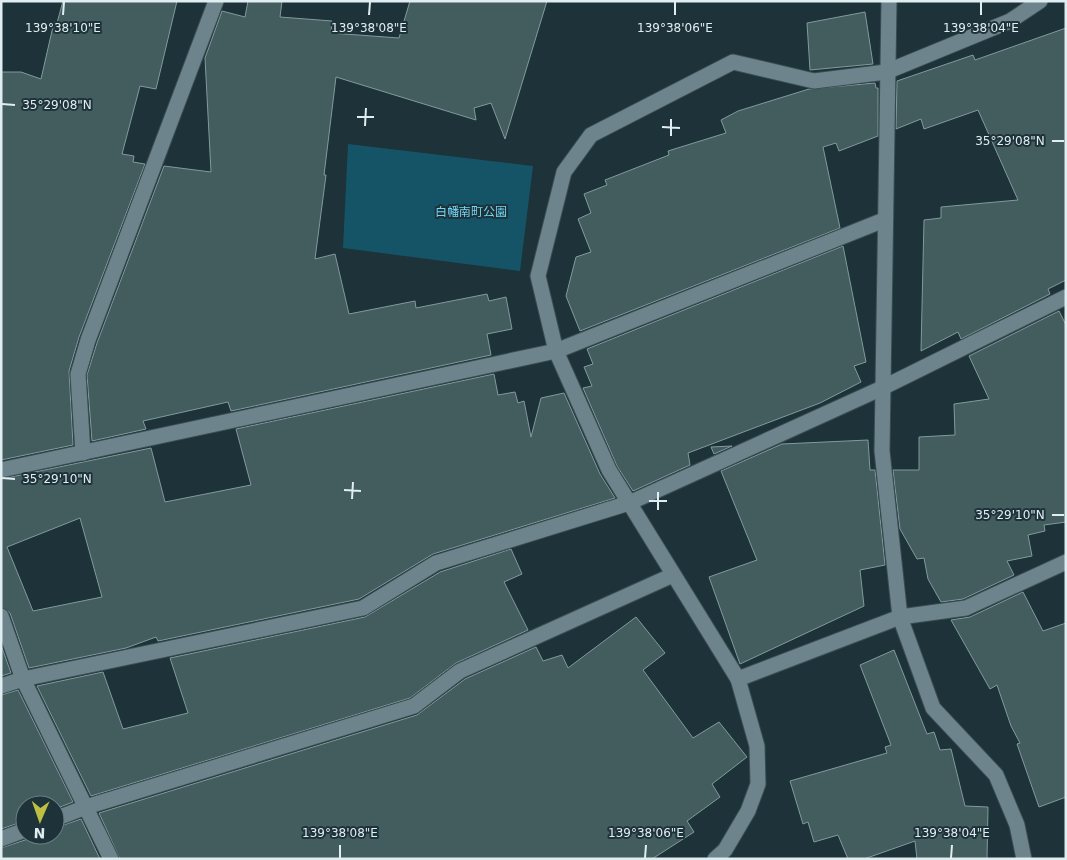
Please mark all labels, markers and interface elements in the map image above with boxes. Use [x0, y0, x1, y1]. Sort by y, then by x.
text: 139°38'10"E [25, 21, 101, 35]
text: 139°38'08"E [331, 21, 407, 35]
text: 139°38'06"E [637, 21, 713, 35]
text: 139°38'04"E [943, 21, 1019, 35]
text: 35°29'08"N [22, 98, 92, 112]
text: 35°29'08"N [975, 134, 1045, 148]
park label: 白幡南町公園 [435, 205, 507, 219]
text: 35°29'10"N [22, 472, 92, 486]
text: 35°29'10"N [975, 508, 1045, 522]
north arrow [15, 795, 65, 845]
text: N [33, 825, 46, 841]
text: 139°38'08"E [302, 826, 378, 840]
text: 139°38'06"E [608, 826, 684, 840]
text: 139°38'04"E [914, 826, 990, 840]

